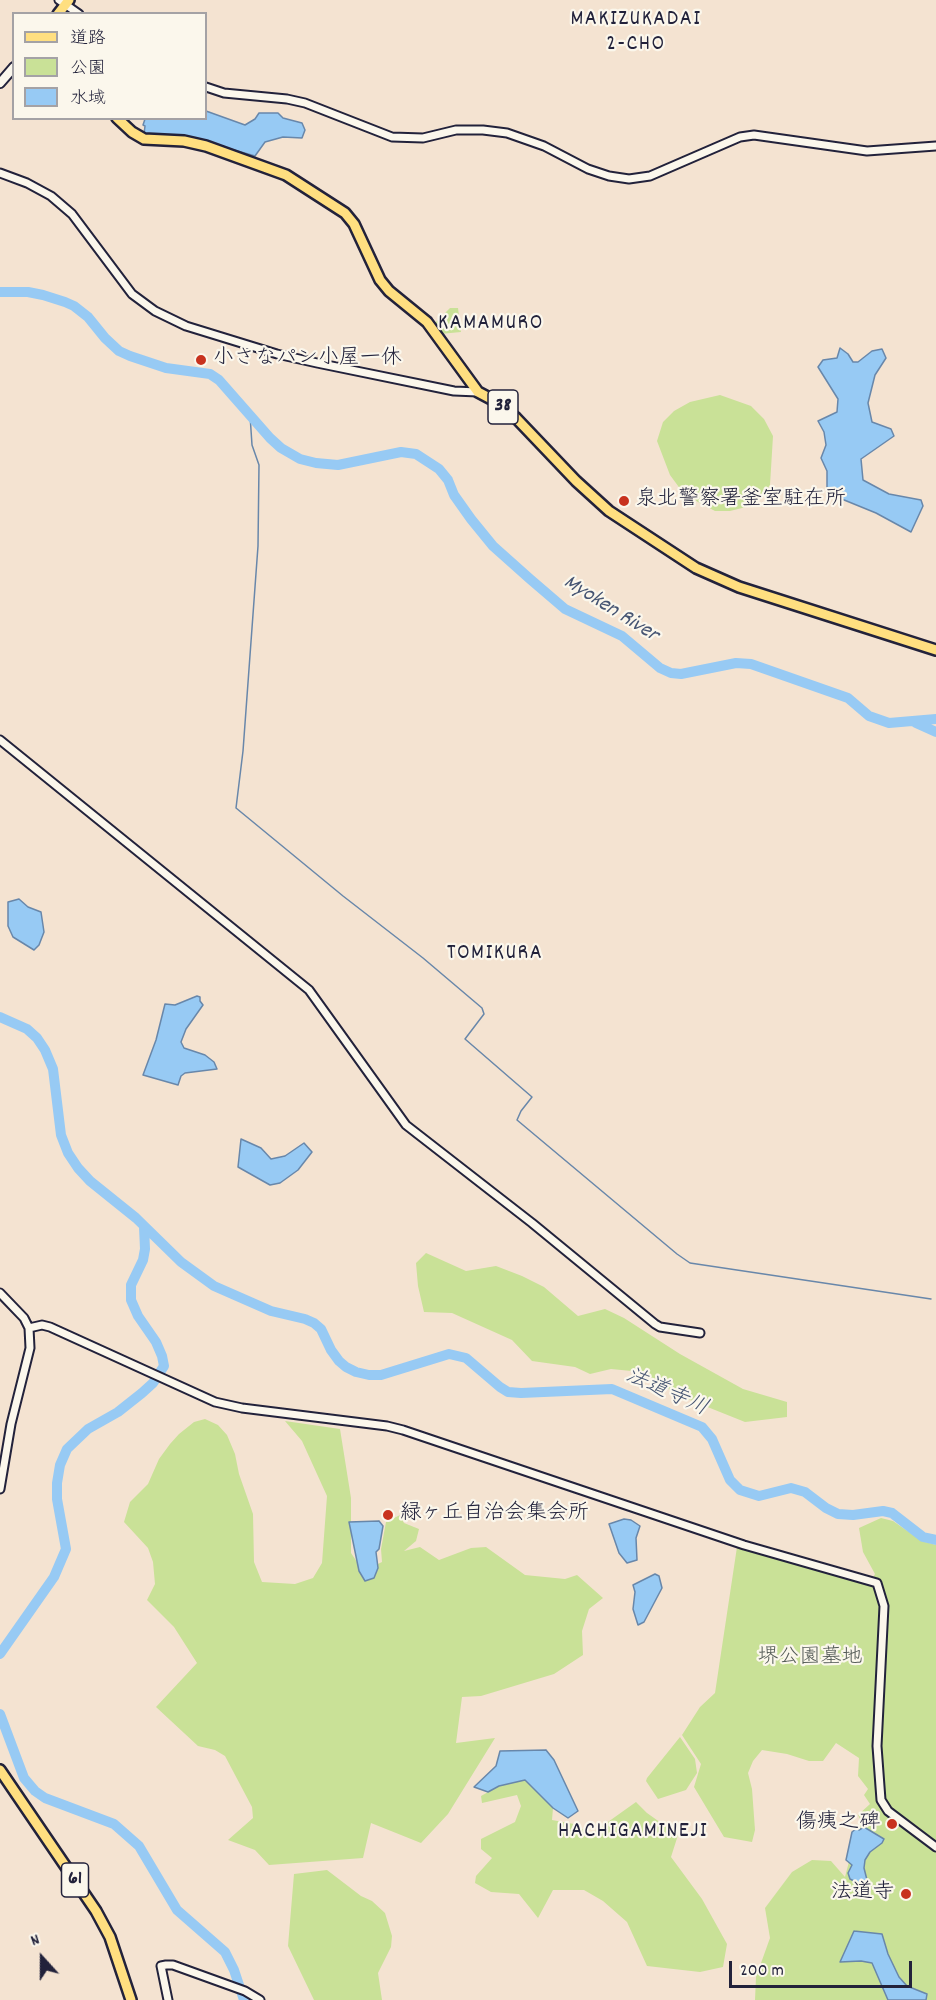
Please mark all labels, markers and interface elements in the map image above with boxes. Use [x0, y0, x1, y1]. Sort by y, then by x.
district label: MAKIZUKADAI 2-CHO [570, 8, 702, 60]
legend [12, 12, 207, 120]
text: 道路 [70, 27, 106, 52]
text: 公園 [70, 57, 106, 82]
text: 水域 [70, 87, 106, 112]
district label: KAMAMURO [438, 312, 544, 338]
place label: 小さなパン小屋一休 [213, 347, 402, 373]
marker: 小さなパン小屋一休 [194, 353, 208, 367]
road number: 38 [488, 390, 518, 424]
place label: 泉北警察署釜室駐在所 [636, 488, 846, 514]
marker: 泉北警察署釜室駐在所 [617, 494, 631, 508]
water label: Myoken River [558, 570, 662, 650]
district label: TOMIKURA [447, 942, 543, 968]
water label: 法道寺川 [620, 1364, 712, 1424]
place label: 緑ヶ丘自治会集会所 [400, 1502, 589, 1528]
marker: 緑ヶ丘自治会集会所 [381, 1508, 395, 1522]
park label: 堺公園墓地 [758, 1646, 862, 1672]
place label: 傷痍之碑 [796, 1811, 880, 1837]
marker: 傷痍之碑 [885, 1817, 899, 1831]
district label: HACHIGAMINEJI [558, 1820, 708, 1846]
road number: 61 [62, 1863, 88, 1897]
place label: 法道寺 [831, 1881, 894, 1907]
marker: 法道寺 [899, 1887, 913, 1901]
north arrow [12, 1928, 72, 1988]
text: N [28, 1929, 43, 1953]
scale bar [732, 1949, 915, 1987]
text: 200 m [740, 1959, 784, 1984]

